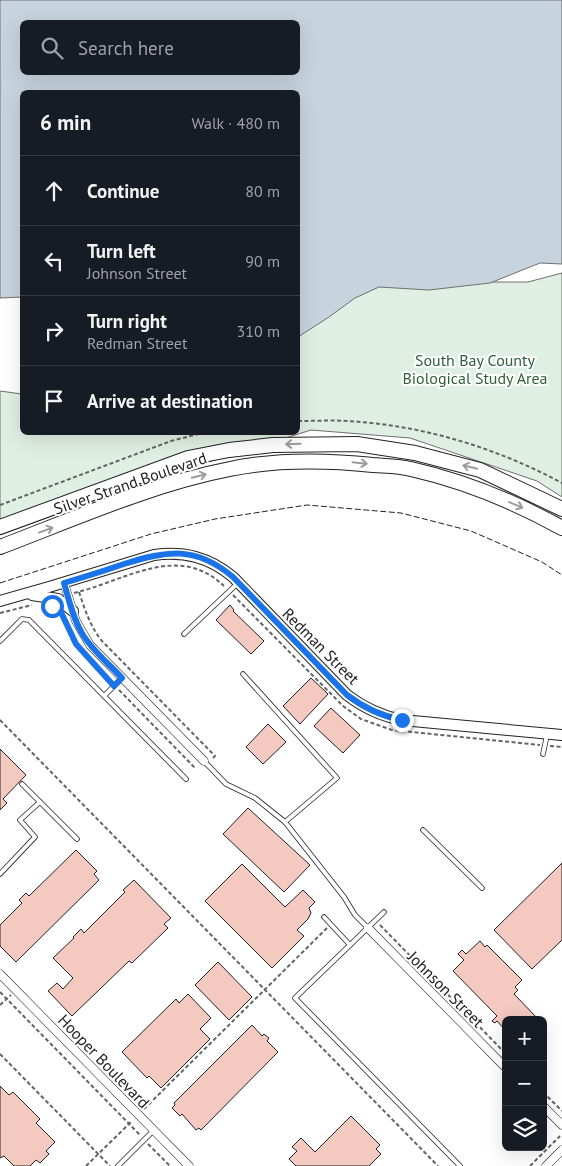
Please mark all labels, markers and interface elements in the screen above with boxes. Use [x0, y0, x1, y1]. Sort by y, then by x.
search box [20, 20, 300, 75]
icon: search [38, 34, 66, 62]
text: Search here [78, 36, 174, 60]
text: 6 min [40, 109, 91, 136]
text: Walk · 480 m [191, 113, 280, 133]
icon: ahead [40, 177, 68, 205]
text: Continue [87, 179, 159, 203]
text: 80 m [245, 181, 280, 201]
text: Turn left [87, 239, 156, 263]
icon: left [40, 247, 68, 275]
text: 90 m [245, 251, 280, 271]
text: Johnson Street [87, 263, 187, 283]
text: Turn right [87, 309, 167, 333]
icon: right [40, 317, 68, 345]
text: 310 m [237, 321, 280, 341]
text: Redman Street [87, 333, 187, 353]
park label: South Bay County Biological Study Area [402, 350, 548, 388]
icon: arrive [40, 387, 68, 415]
text: Arrive at destination [87, 389, 253, 413]
one-way arrow [285, 439, 301, 449]
street label: Silver Strand Boulevard [51, 447, 209, 519]
one-way arrow [352, 458, 368, 468]
one-way arrow [463, 462, 479, 471]
one-way arrow [191, 471, 207, 480]
one-way arrow [508, 500, 523, 510]
one-way arrow [37, 525, 53, 534]
route start [41, 595, 64, 618]
street label: Redman Street [278, 603, 364, 689]
route end [391, 709, 414, 732]
street label: Johnson Street [403, 946, 489, 1032]
street label: Hooper Boulevard [54, 1010, 154, 1112]
map controls [502, 1016, 547, 1151]
button: + [502, 1016, 547, 1061]
button: − [502, 1061, 547, 1106]
button: layers [502, 1106, 547, 1151]

